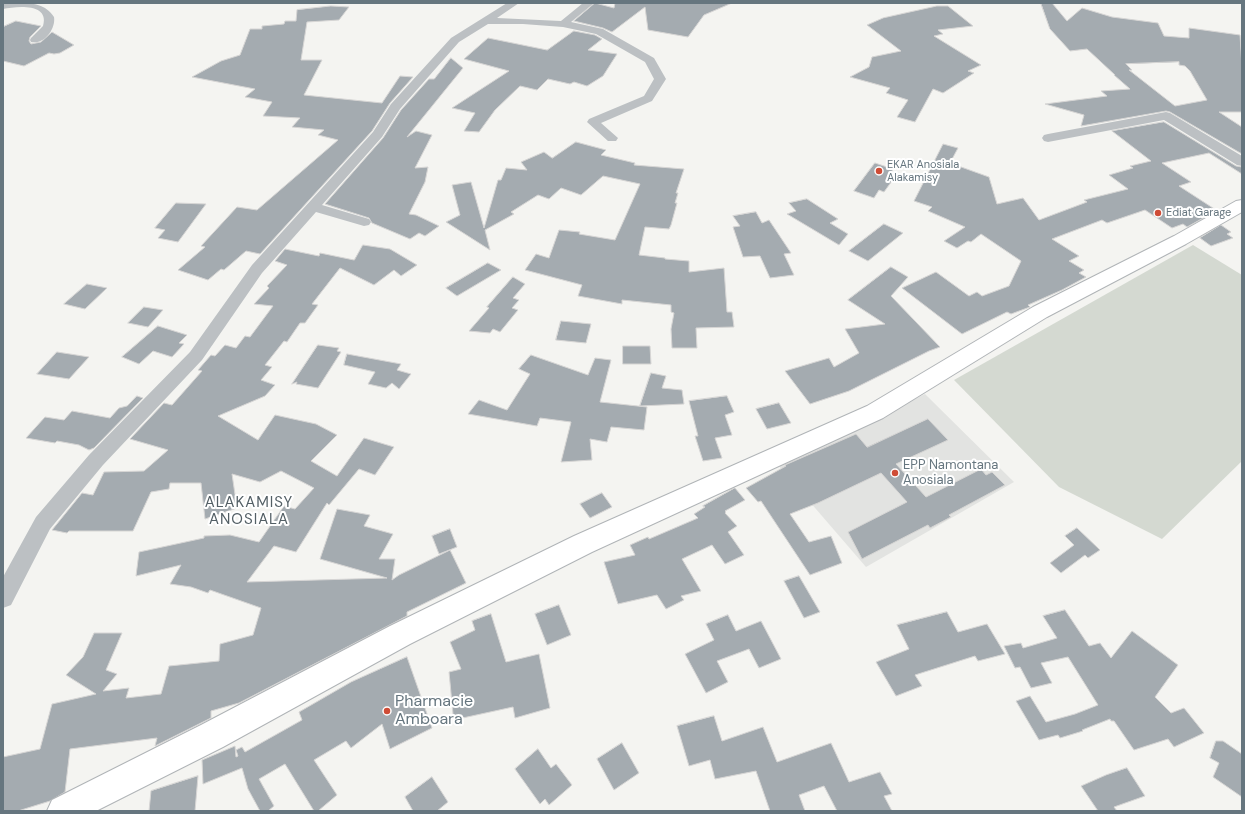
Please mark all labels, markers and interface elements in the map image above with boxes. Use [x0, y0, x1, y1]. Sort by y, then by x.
place label: EKAR Anosiala Alakamisy [887, 158, 959, 184]
marker: EKAR Anosiala Alakamisy [874, 166, 884, 176]
place label: Ediat Garage [1166, 206, 1231, 220]
marker: Ediat Garage [1153, 208, 1163, 218]
place label: EPP Namontana Anosiala [903, 458, 998, 489]
marker: EPP Namontana Anosiala [890, 468, 900, 478]
district label: ALAKAMISY ANOSIALA [205, 494, 293, 529]
place label: Pharmacie Amboara [395, 692, 473, 730]
marker: Pharmacie Amboara [382, 706, 392, 716]

